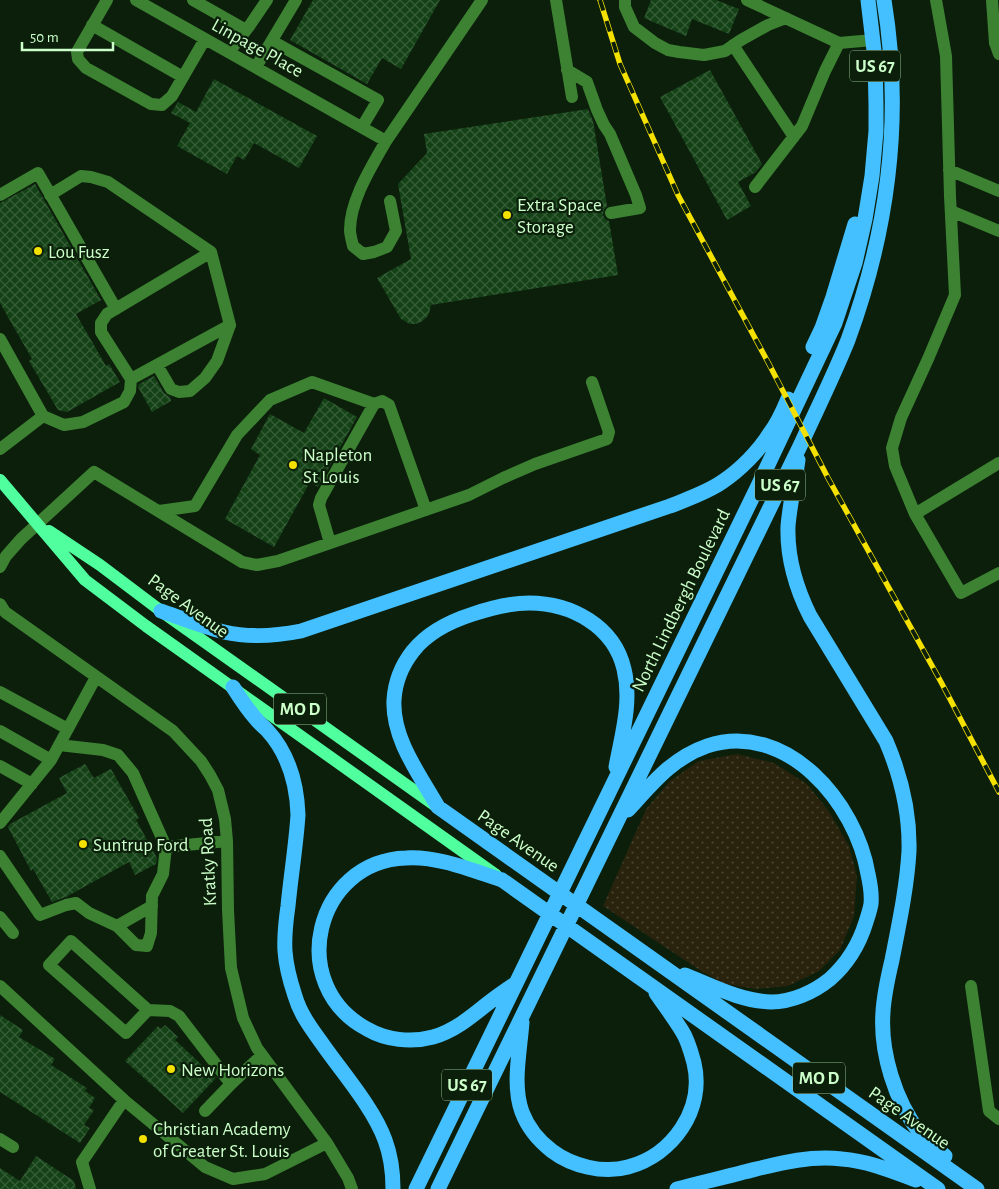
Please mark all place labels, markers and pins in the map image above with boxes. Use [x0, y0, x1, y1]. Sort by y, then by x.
place label: Extra Space Storage [517, 196, 602, 237]
marker: Extra Space Storage [501, 209, 513, 221]
place label: Lou Fusz [48, 243, 110, 262]
marker: Lou Fusz [32, 245, 44, 257]
place label: Napleton St Louis [303, 446, 372, 487]
marker: Napleton St Louis [287, 459, 299, 471]
place label: Suntrup Ford [93, 836, 189, 855]
marker: Suntrup Ford [77, 838, 89, 850]
place label: New Horizons [181, 1061, 284, 1080]
marker: New Horizons [165, 1063, 177, 1075]
place label: Christian Academy of Greater St. Louis [153, 1120, 291, 1161]
marker: Christian Academy of Greater St. Louis [137, 1133, 149, 1145]

